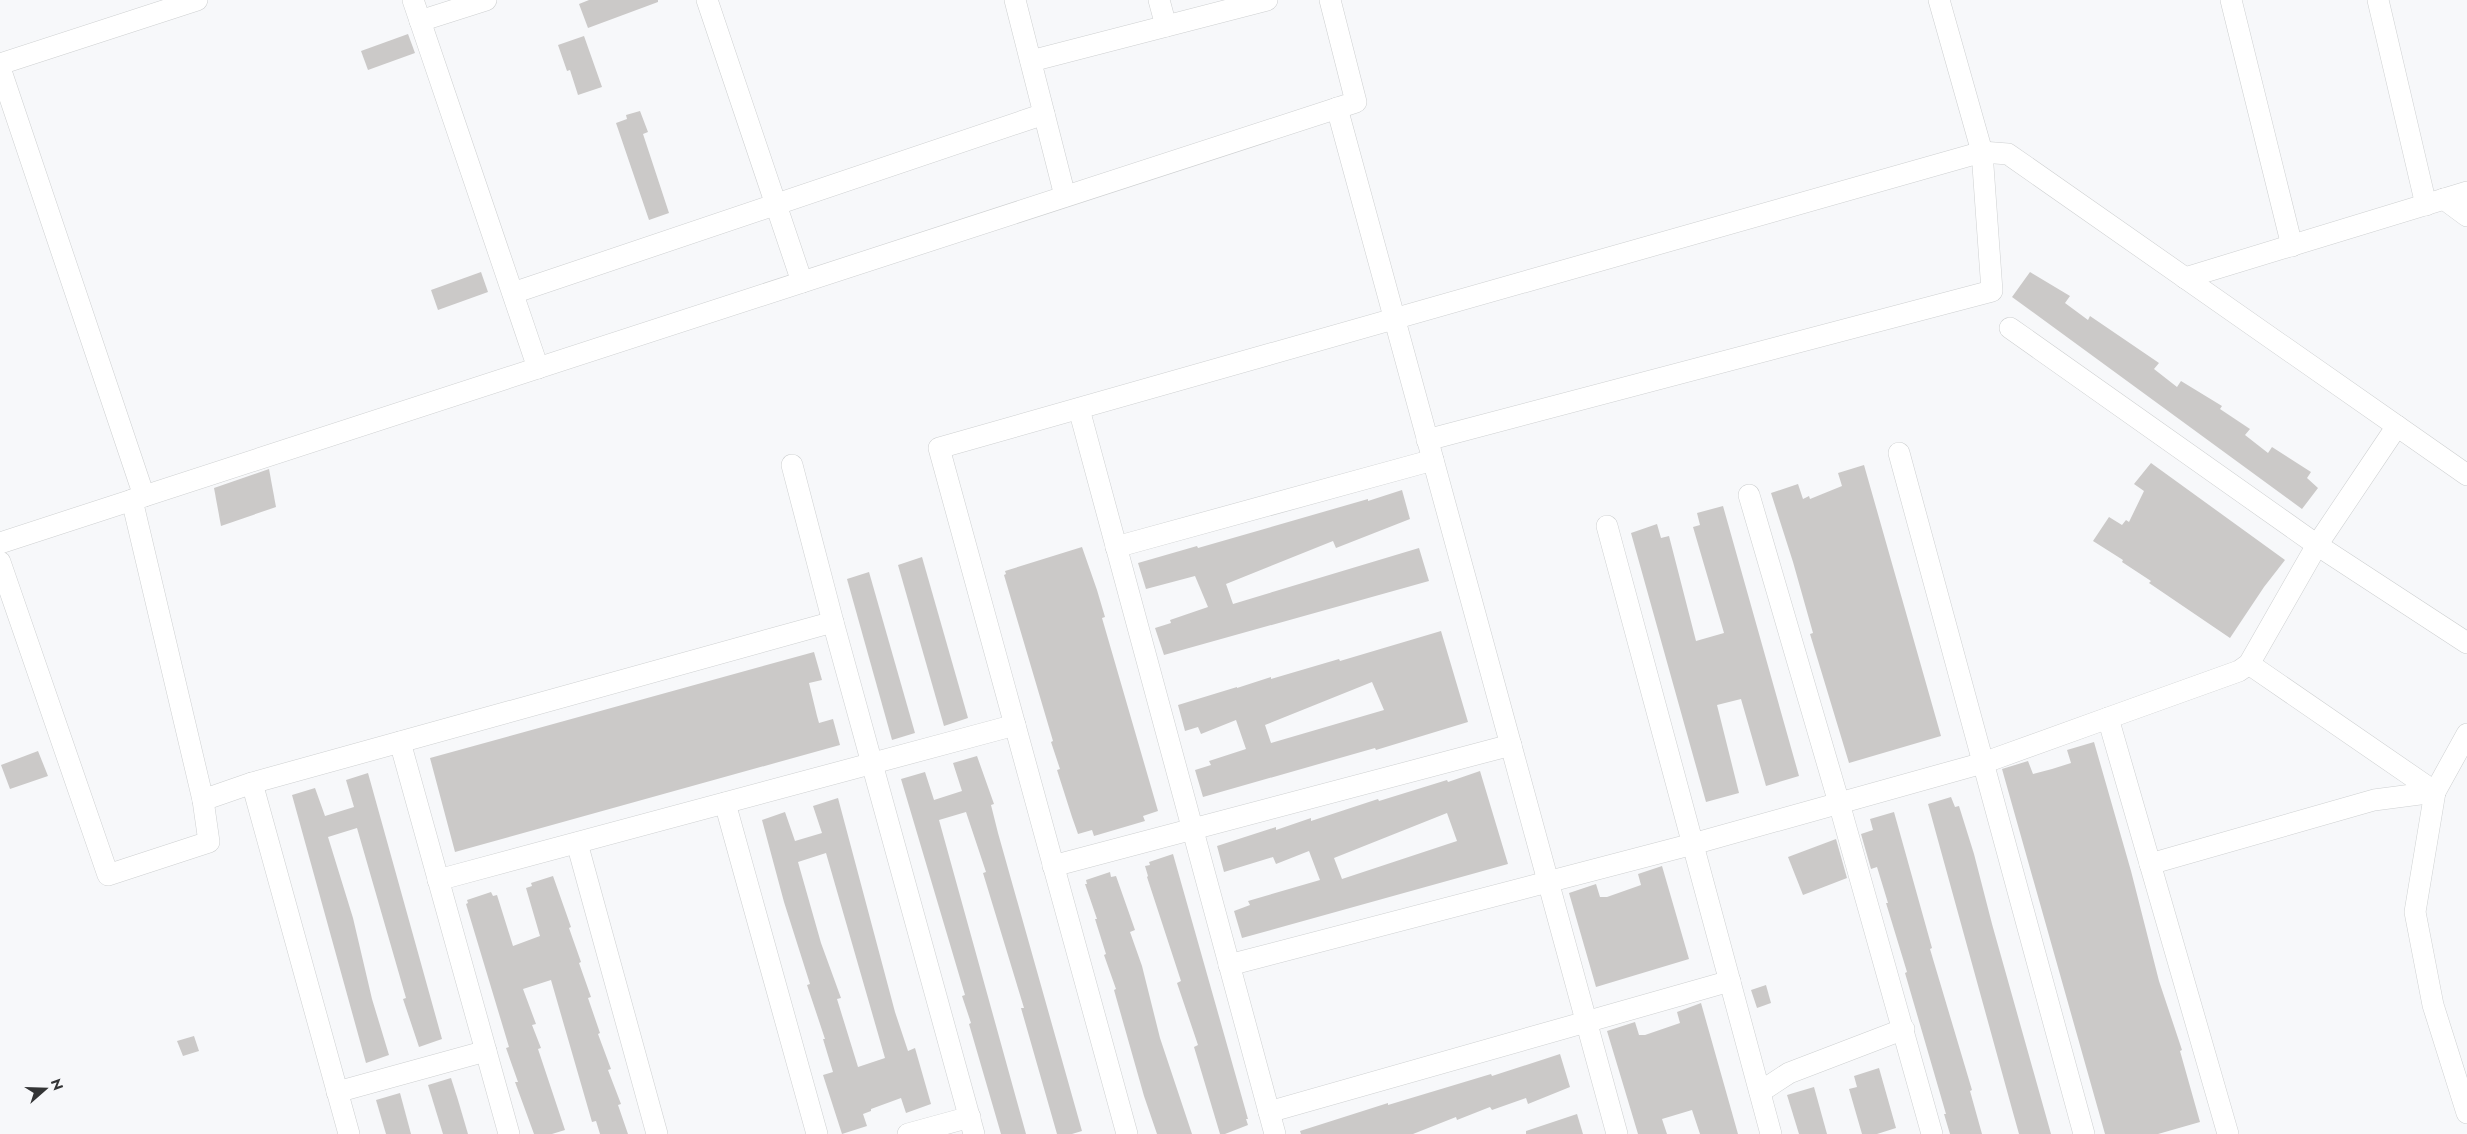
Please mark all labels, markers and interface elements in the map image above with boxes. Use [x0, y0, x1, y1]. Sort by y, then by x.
north arrow [20, 1064, 70, 1114]
text: N [46, 1076, 69, 1093]

